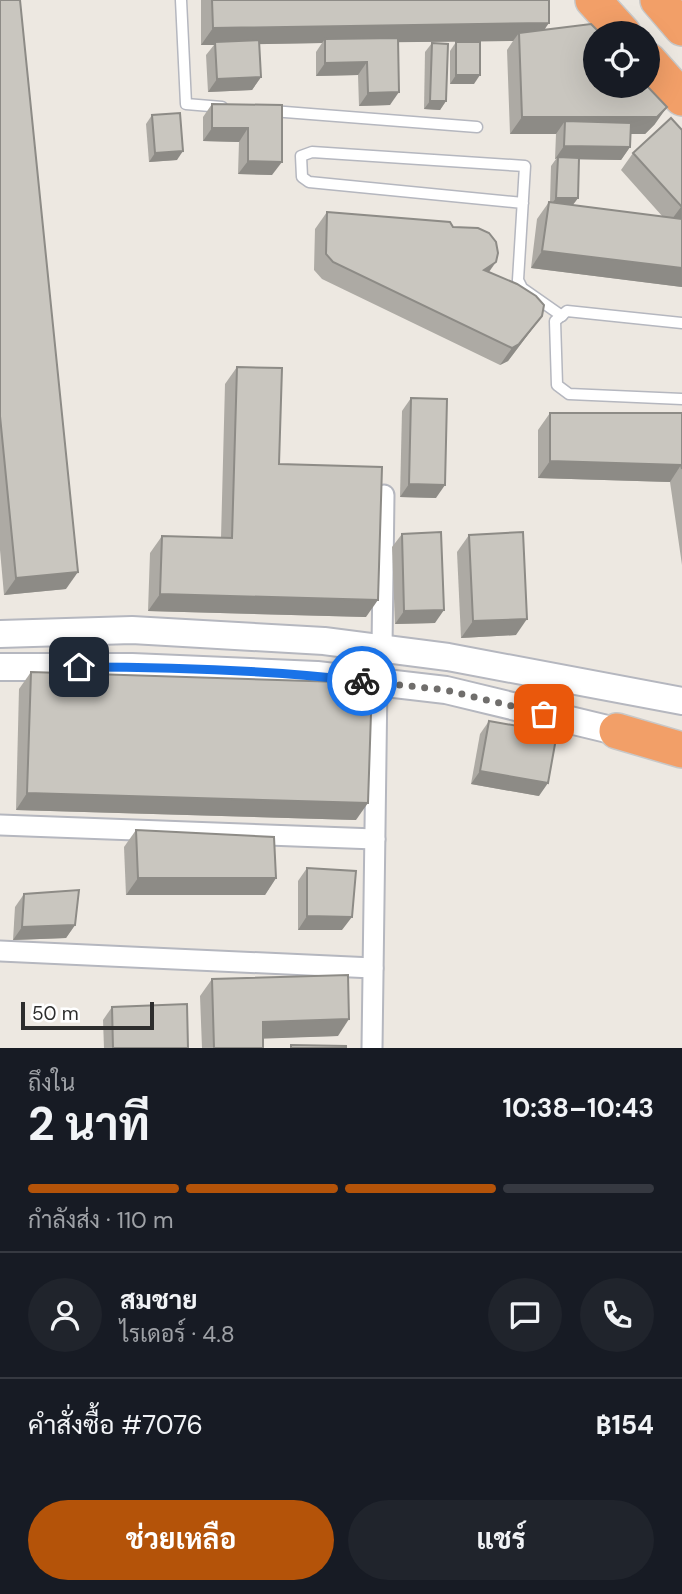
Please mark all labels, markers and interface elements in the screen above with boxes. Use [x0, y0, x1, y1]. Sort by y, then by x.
map controls [583, 21, 660, 98]
button: locate [583, 21, 660, 98]
pin [49, 637, 109, 697]
courier [327, 646, 397, 716]
icon: home [60, 648, 98, 686]
icon: bike [343, 662, 381, 700]
pin [514, 684, 574, 744]
icon: bag [525, 695, 563, 733]
scale bar [21, 999, 154, 1031]
text: 50 m [32, 1001, 79, 1026]
text: ถึงใน [28, 1068, 75, 1098]
text: 10:38–10:43 [502, 1091, 654, 1125]
text: 2 นาที [28, 1094, 150, 1154]
text: กำลังส่ง · 110 m [28, 1205, 173, 1235]
button: person [28, 1278, 102, 1352]
button: chat [488, 1278, 562, 1352]
button: phone [580, 1278, 654, 1352]
text: สมชาย [120, 1283, 197, 1317]
text: ไรเดอร์ · 4.8 [120, 1319, 235, 1349]
text: คำสั่งซื้อ #7076 [28, 1408, 203, 1442]
text: ฿154 [596, 1408, 654, 1442]
button: ช่วยเหลือ [28, 1500, 334, 1580]
button: แชร์ [348, 1500, 654, 1580]

